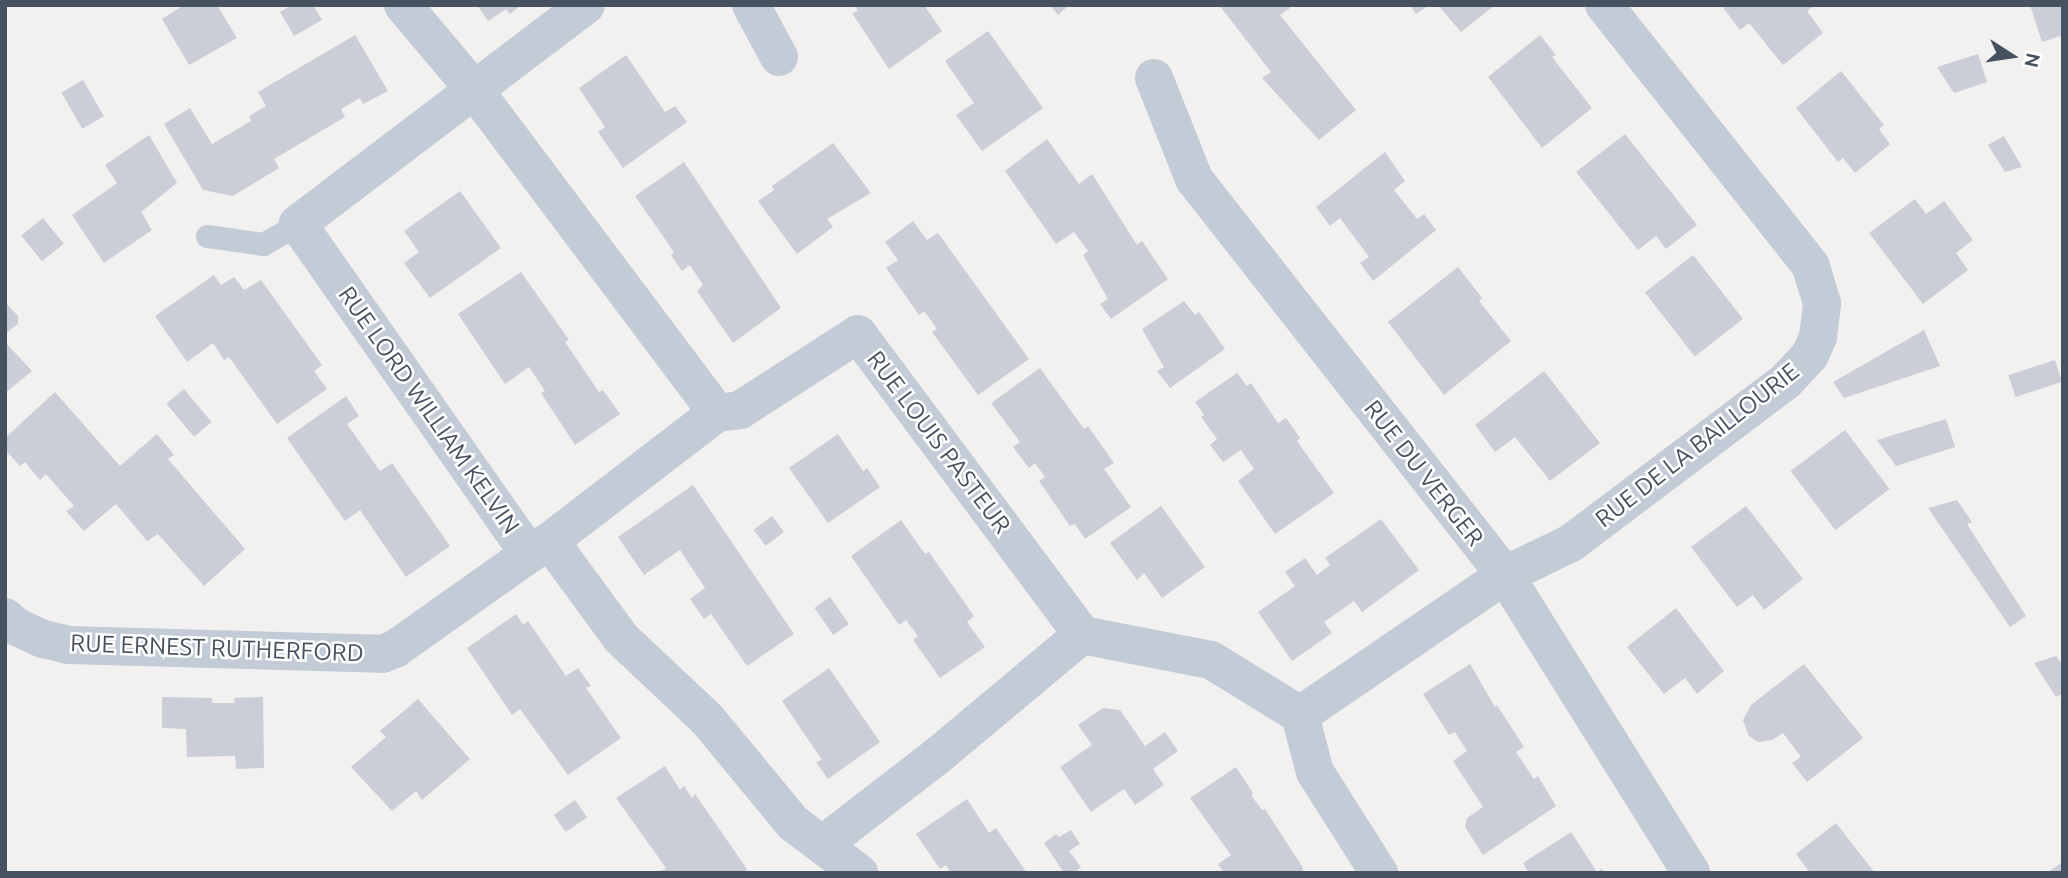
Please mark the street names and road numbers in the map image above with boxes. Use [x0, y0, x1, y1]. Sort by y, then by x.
street label: RUE LORD WILLIAM KELVIN [333, 281, 525, 539]
street label: RUE LOUIS PASTEUR [861, 345, 1017, 539]
street label: RUE DE LA BAILLOURIE [1589, 357, 1805, 533]
street label: RUE DU VERGER [1358, 394, 1490, 552]
street label: RUE ERNEST RUTHERFORD [70, 628, 364, 668]

